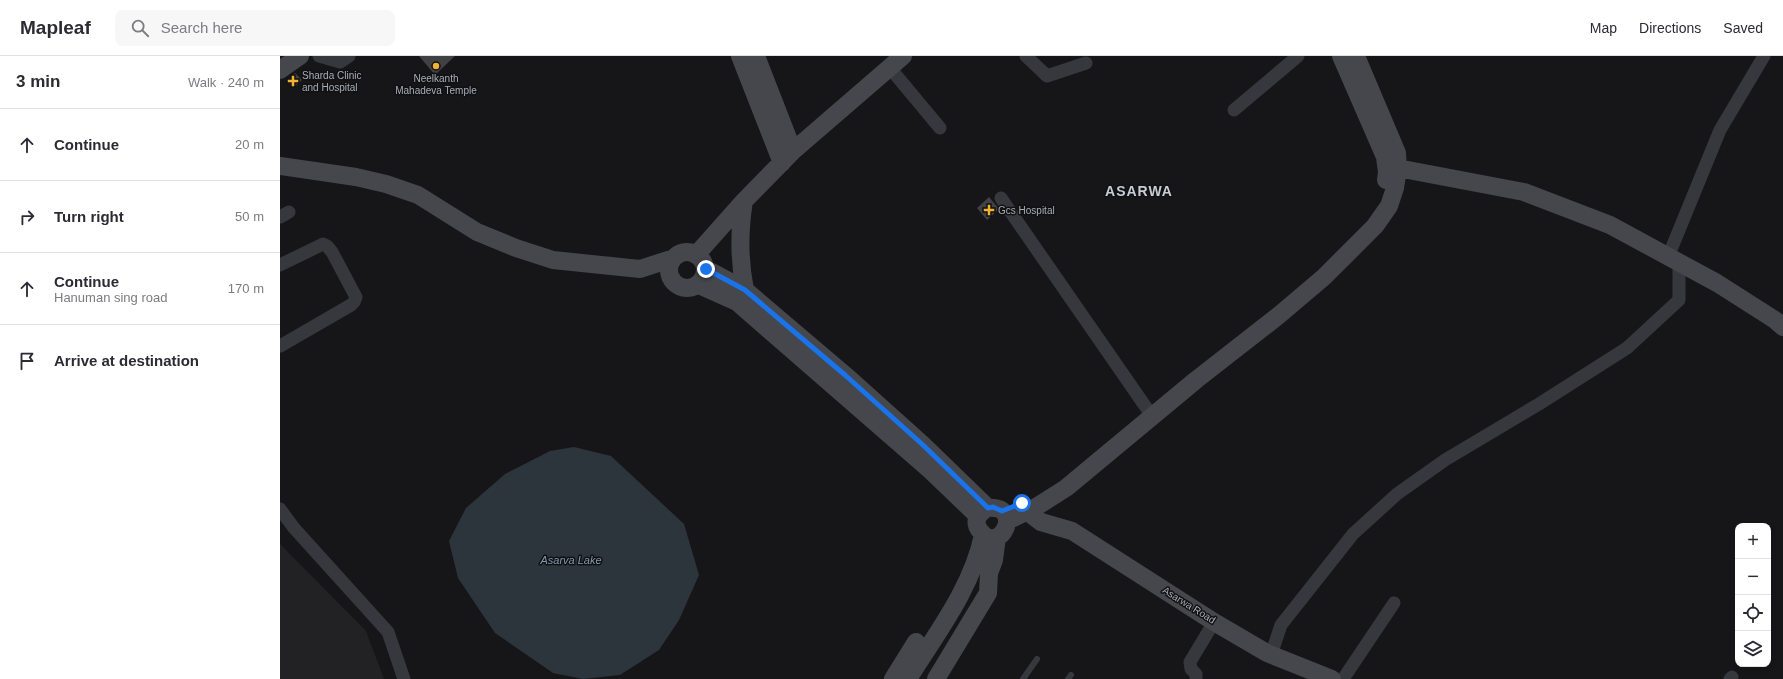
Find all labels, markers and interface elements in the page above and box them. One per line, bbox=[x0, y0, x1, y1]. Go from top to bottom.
search box bbox=[115, 10, 395, 46]
text: Mapleaf bbox=[20, 17, 91, 38]
icon: search bbox=[129, 17, 151, 39]
text: Search here bbox=[161, 19, 242, 36]
text: Map bbox=[1590, 20, 1617, 36]
text: Directions bbox=[1639, 20, 1701, 36]
text: Saved bbox=[1723, 20, 1763, 36]
marker: Neelkanth Mahadeva Temple bbox=[431, 61, 441, 71]
place label: Sharda Clinic and Hospital bbox=[302, 70, 361, 93]
text: 3 min bbox=[16, 72, 60, 91]
place label: Neelkanth Mahadeva Temple bbox=[395, 73, 477, 96]
text: Walk · 240 m bbox=[188, 75, 264, 90]
marker: Sharda Clinic and Hospital bbox=[287, 75, 299, 87]
icon: ahead bbox=[16, 134, 38, 156]
text: Continue bbox=[54, 136, 119, 153]
text: 20 m bbox=[235, 137, 264, 152]
district label: ASARWA bbox=[1105, 183, 1173, 199]
marker: Gcs Hospital bbox=[983, 204, 995, 216]
place label: Gcs Hospital bbox=[998, 205, 1055, 216]
icon: right bbox=[16, 206, 38, 228]
text: Turn right bbox=[54, 208, 124, 225]
text: 50 m bbox=[235, 209, 264, 224]
route end bbox=[697, 260, 715, 278]
text: Continue bbox=[54, 273, 119, 290]
icon: ahead bbox=[16, 278, 38, 300]
text: 170 m bbox=[228, 281, 264, 296]
text: Hanuman sing road bbox=[54, 290, 167, 305]
icon: arrive bbox=[16, 350, 38, 372]
text: Arrive at destination bbox=[54, 352, 199, 369]
route start bbox=[1013, 494, 1031, 512]
map controls bbox=[1735, 523, 1771, 667]
button: + bbox=[1735, 523, 1771, 559]
water label: Asarva Lake bbox=[539, 554, 602, 566]
button: − bbox=[1735, 559, 1771, 595]
street label: Asarwa Road bbox=[1161, 584, 1217, 626]
button: locate bbox=[1735, 595, 1771, 631]
button: layers bbox=[1735, 631, 1771, 667]

